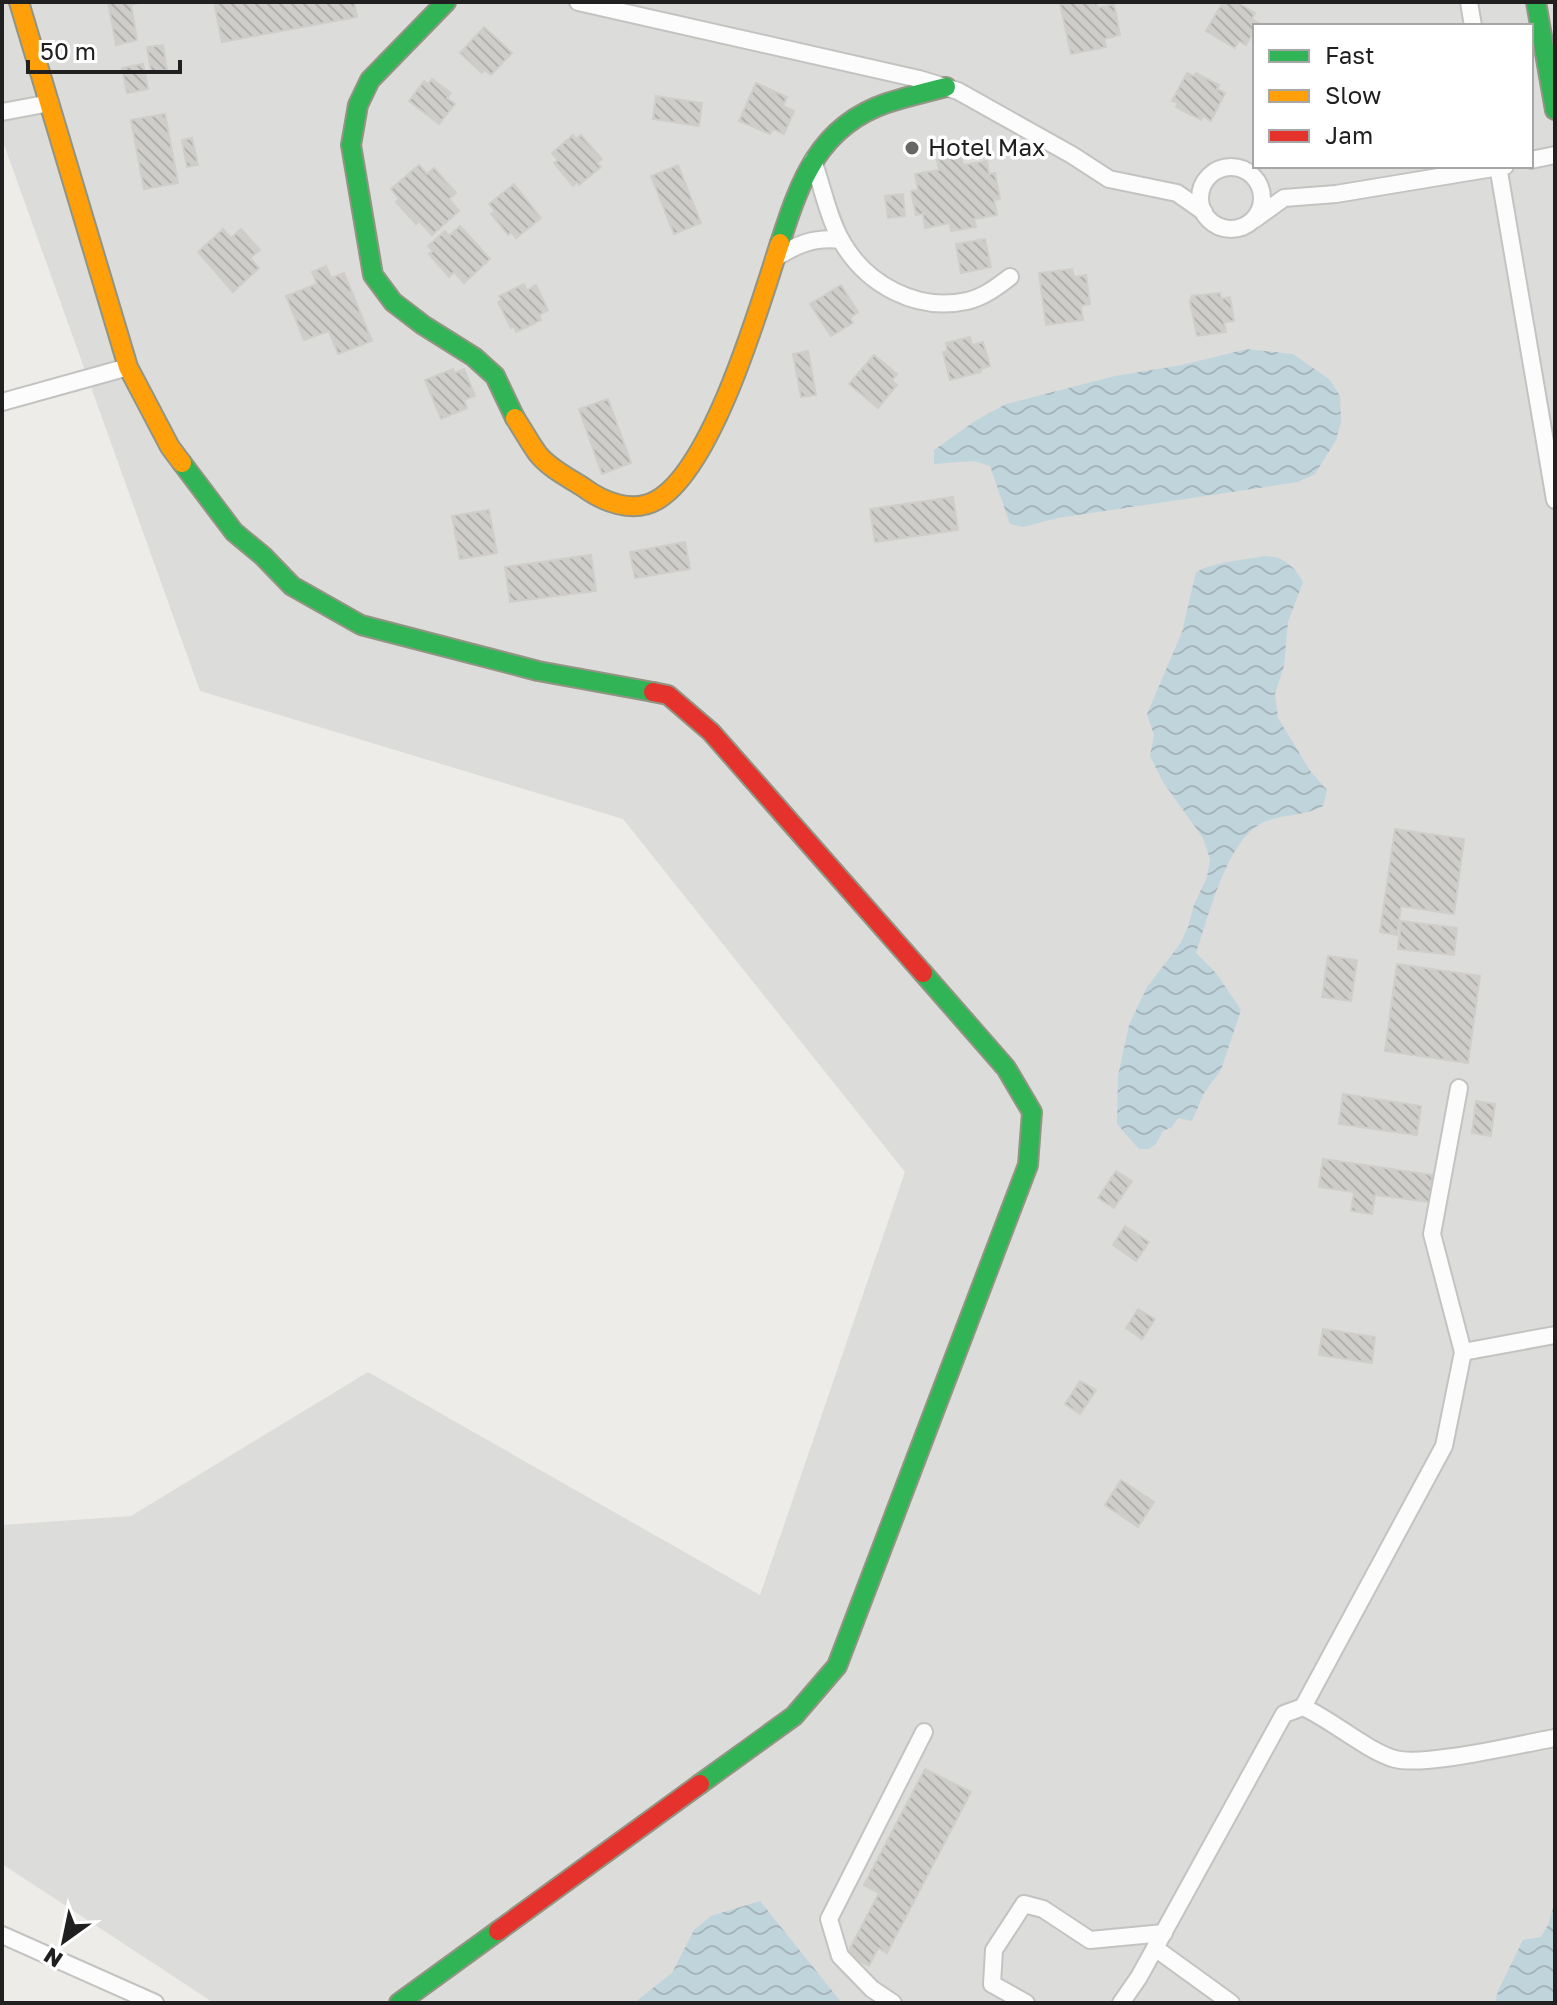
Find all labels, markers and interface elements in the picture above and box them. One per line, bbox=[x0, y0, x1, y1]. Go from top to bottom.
scale bar bbox=[28, 24, 180, 74]
legend bbox=[1253, 24, 1533, 168]
text: 50 m bbox=[40, 36, 96, 65]
text: Fast bbox=[1325, 40, 1375, 69]
text: Slow bbox=[1325, 80, 1381, 109]
text: Jam bbox=[1325, 120, 1373, 149]
place label: Hotel Max bbox=[928, 132, 1045, 161]
marker: Hotel Max bbox=[903, 139, 921, 157]
north arrow bbox=[24, 1901, 104, 1981]
text: N bbox=[38, 1942, 67, 1974]

